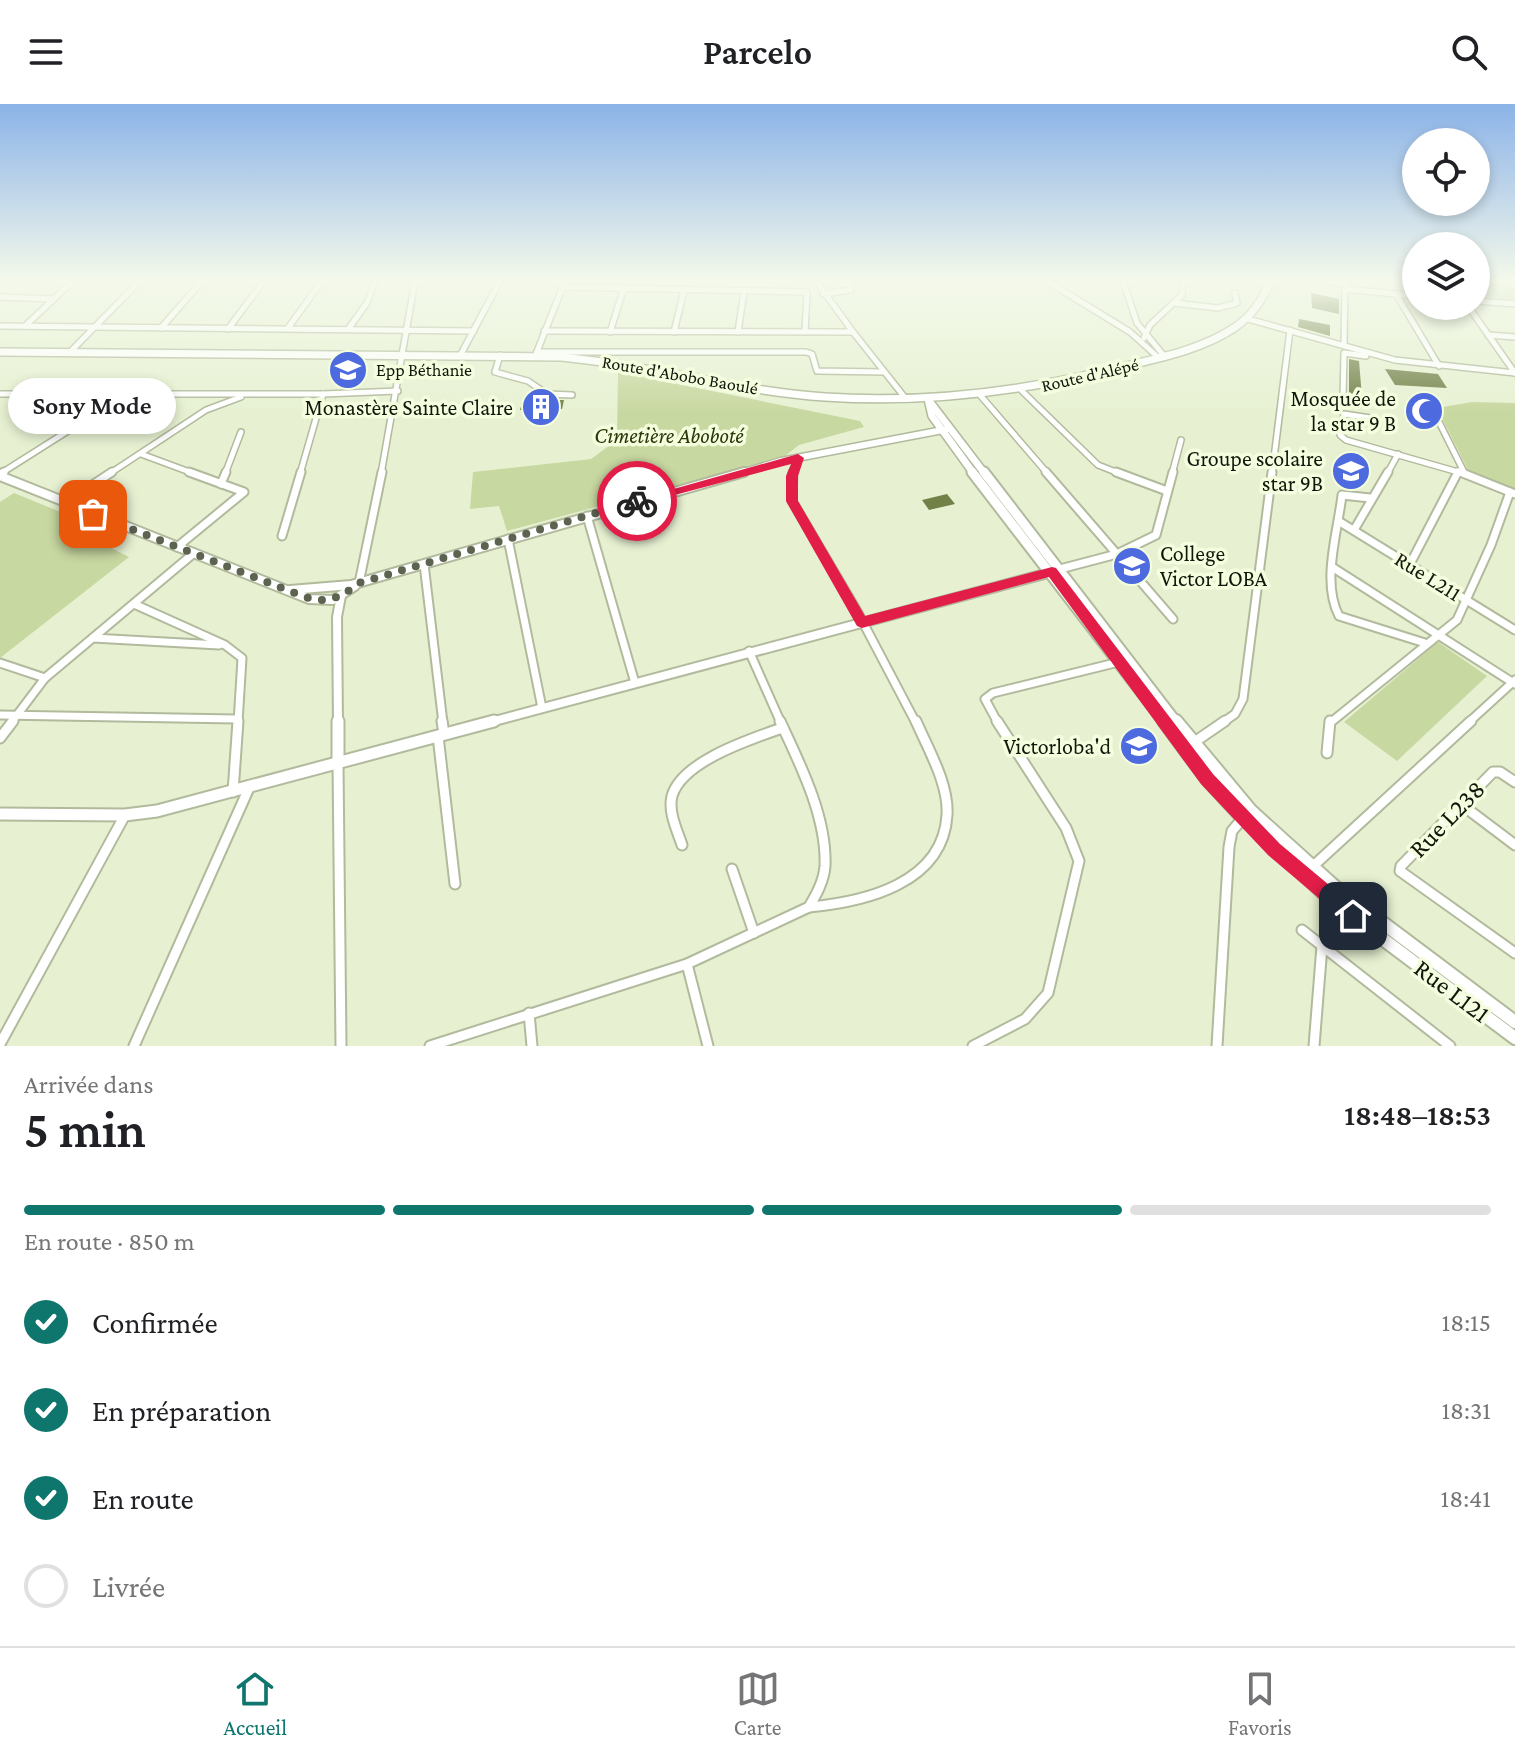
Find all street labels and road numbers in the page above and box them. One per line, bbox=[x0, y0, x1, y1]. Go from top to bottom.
street label: Route d'Abobo Baoulé bbox=[600, 351, 760, 399]
street label: Route d'Alépé bbox=[1039, 354, 1141, 396]
street label: Rue L211 bbox=[1390, 546, 1466, 606]
street label: Rue L238 bbox=[1403, 774, 1491, 864]
street label: Rue L121 bbox=[1409, 953, 1495, 1029]

